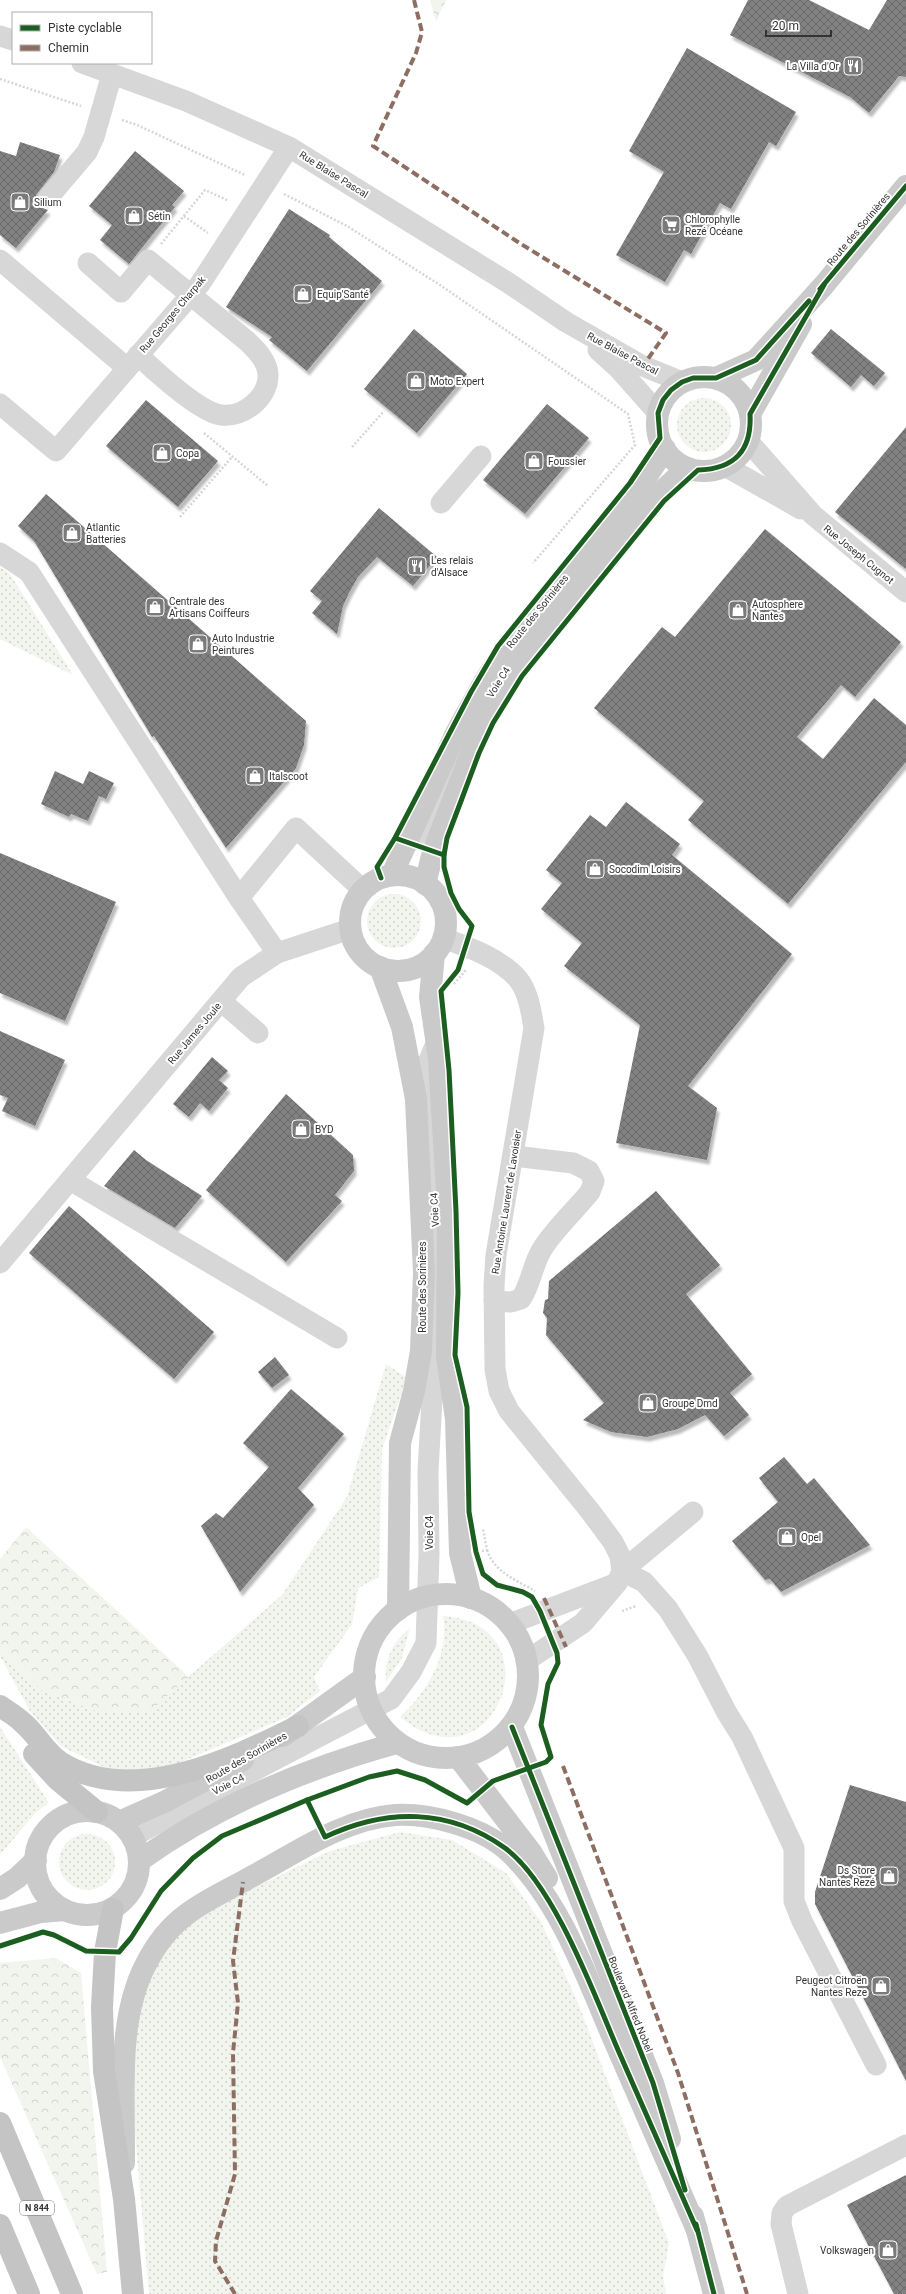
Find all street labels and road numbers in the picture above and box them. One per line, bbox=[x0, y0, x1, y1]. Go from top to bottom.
street label: Rue Blaise Pascal bbox=[297, 149, 370, 200]
street label: Route des Sorinières bbox=[825, 191, 892, 268]
street label: Rue Georges Charpak bbox=[137, 273, 208, 355]
street label: Rue Blaise Pascal bbox=[585, 330, 660, 377]
street label: Rue Joseph Cugnot bbox=[821, 523, 896, 586]
street label: Route des Sorinières bbox=[504, 572, 570, 650]
street label: Voie C4 bbox=[485, 665, 512, 700]
street label: Rue James Joule bbox=[166, 1000, 223, 1066]
street label: Rue Antoine Laurent de Lavoisier bbox=[490, 1129, 523, 1275]
street label: Voie C4 bbox=[428, 1192, 441, 1227]
street label: Route des Sorinières bbox=[417, 1241, 428, 1333]
street label: Voie C4 bbox=[424, 1516, 435, 1550]
street label: Route des Sorinières bbox=[204, 1730, 289, 1785]
street label: Voie C4 bbox=[210, 1772, 246, 1797]
street label: Boulevard Alfred Nobel bbox=[606, 1955, 655, 2054]
road number: N 844 bbox=[20, 2201, 54, 2215]

